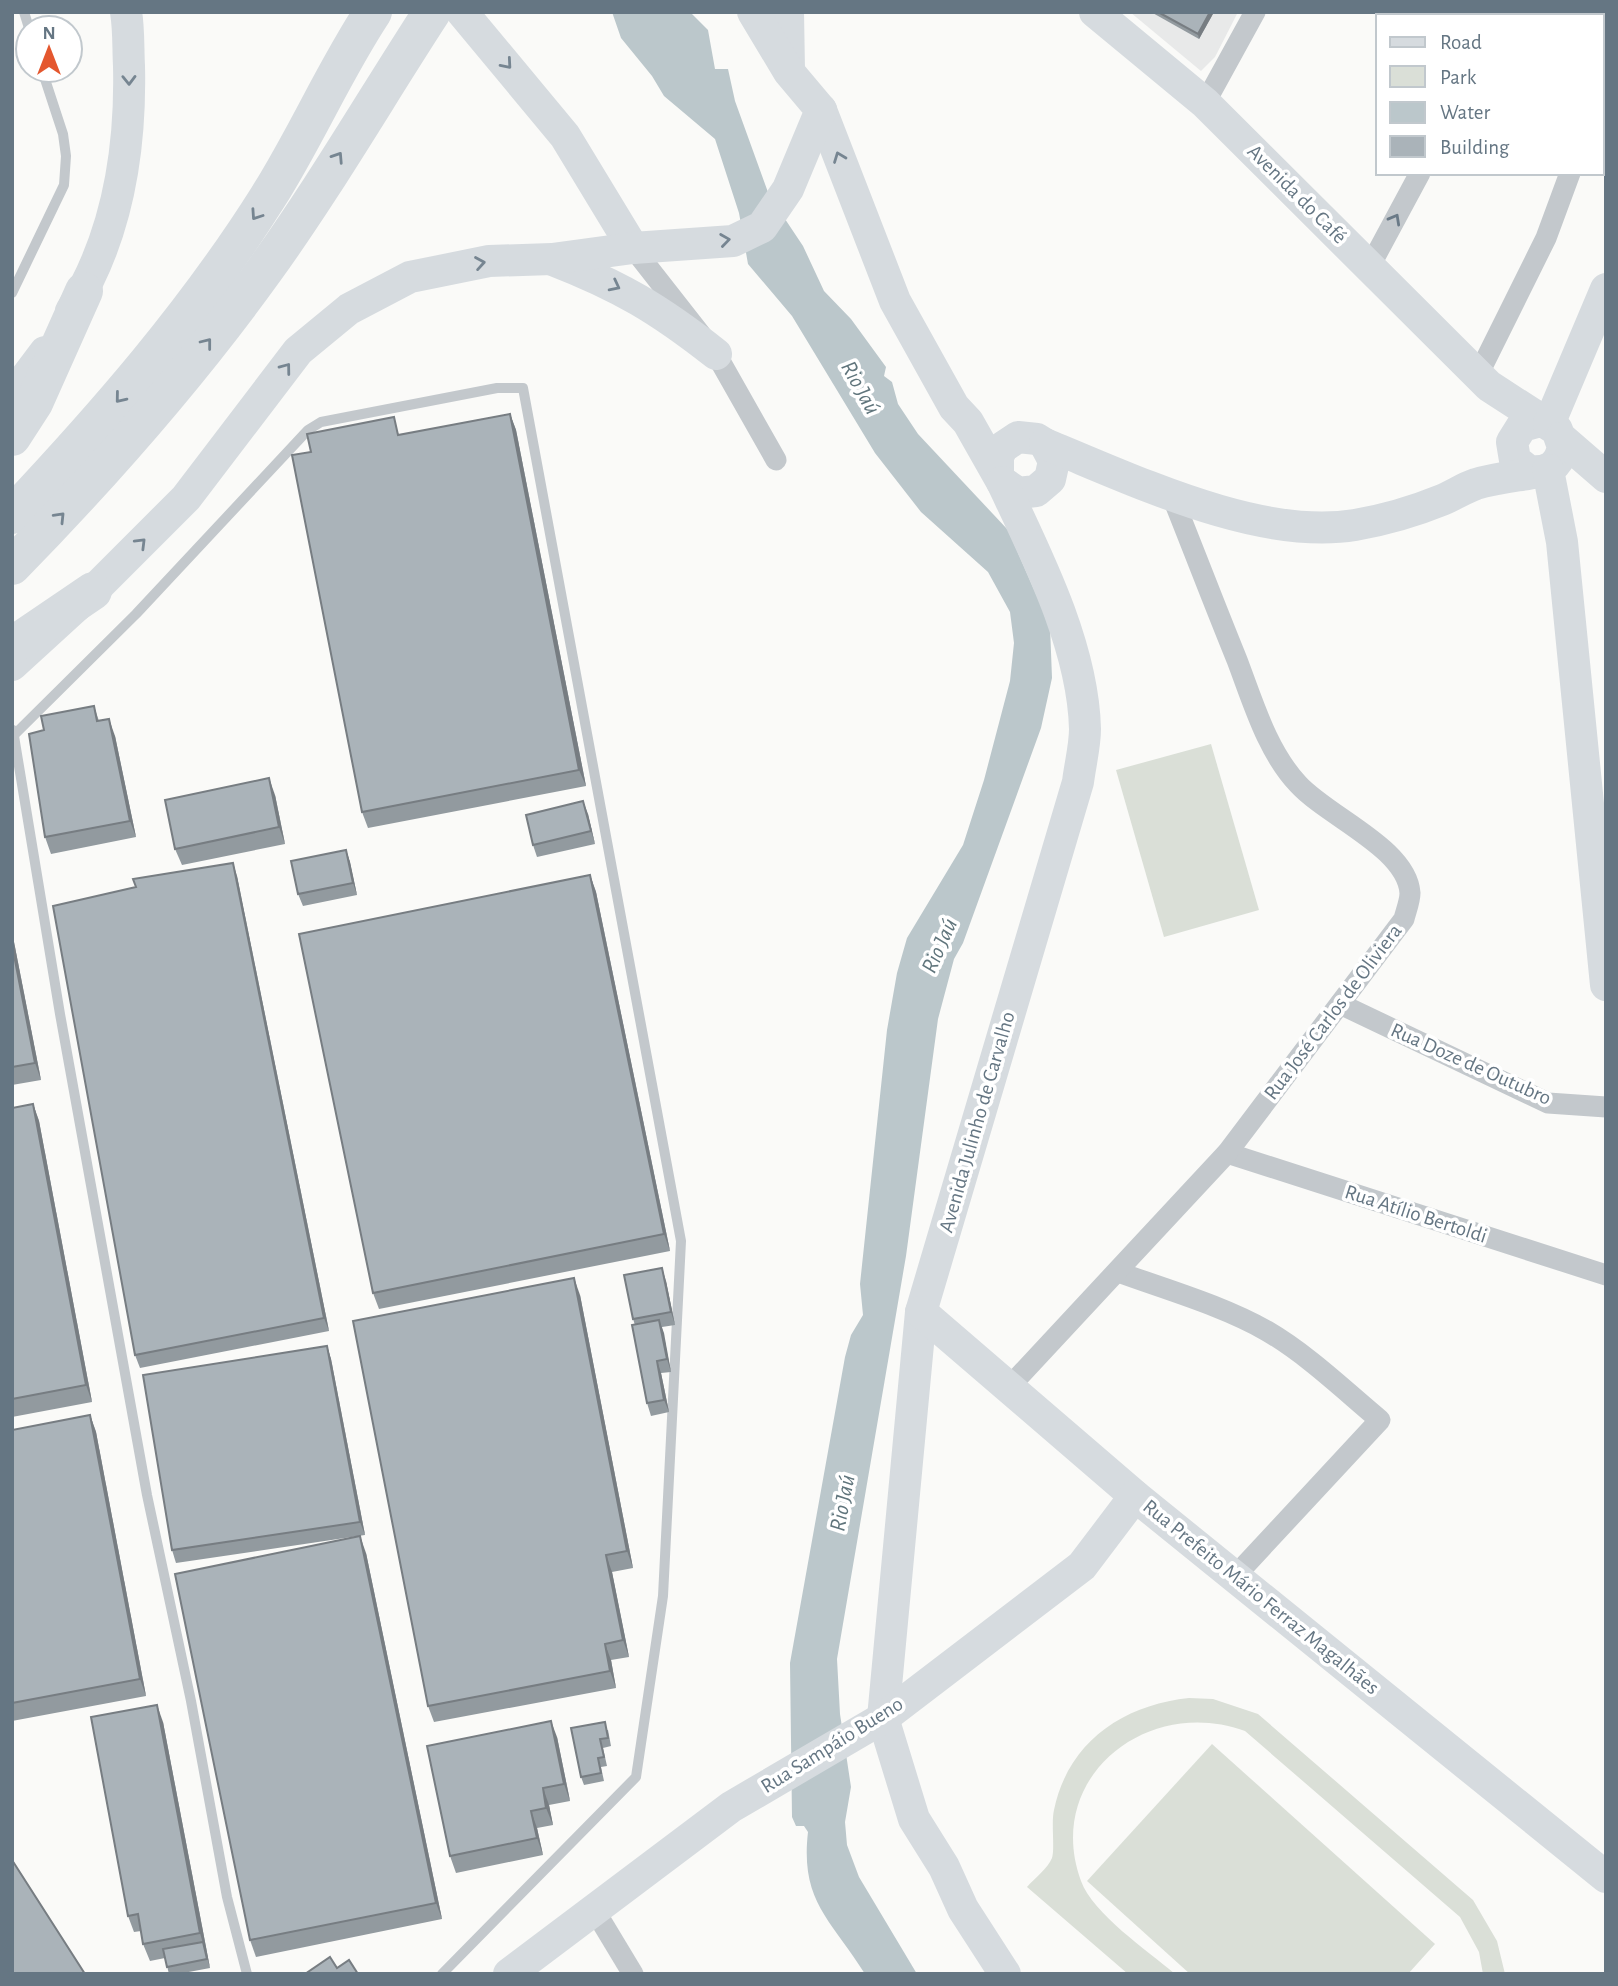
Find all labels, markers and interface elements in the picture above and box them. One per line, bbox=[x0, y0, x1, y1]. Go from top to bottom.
north arrow bbox=[14, 14, 84, 84]
legend bbox=[1376, 14, 1604, 175]
text: N bbox=[42, 24, 56, 43]
text: Road bbox=[1440, 32, 1482, 53]
one-way arrow bbox=[499, 56, 511, 69]
text: Park bbox=[1440, 67, 1477, 88]
one-way arrow bbox=[121, 76, 137, 86]
text: Water bbox=[1440, 102, 1490, 123]
text: Building bbox=[1440, 137, 1510, 158]
street label: Avenida do Café bbox=[1243, 140, 1351, 248]
one-way arrow bbox=[329, 152, 342, 165]
one-way arrow bbox=[834, 152, 848, 164]
one-way arrow bbox=[252, 207, 264, 220]
one-way arrow bbox=[1387, 214, 1400, 227]
one-way arrow bbox=[719, 233, 731, 248]
one-way arrow bbox=[474, 256, 486, 271]
one-way arrow bbox=[607, 277, 620, 291]
one-way arrow bbox=[198, 338, 211, 351]
water label: Rio Jaú bbox=[836, 357, 884, 419]
one-way arrow bbox=[277, 363, 290, 376]
one-way arrow bbox=[116, 389, 128, 402]
one-way arrow bbox=[52, 513, 64, 525]
one-way arrow bbox=[133, 539, 145, 551]
water label: Rio Jaú bbox=[918, 915, 962, 977]
street label: Rua José Carlos de Oliviera bbox=[1260, 920, 1406, 1104]
street label: Avenida Julinho de Carvalho bbox=[935, 1009, 1019, 1235]
street label: Rua Doze de Outubro bbox=[1388, 1019, 1554, 1109]
street label: Rua Atílio Bertoldi bbox=[1342, 1181, 1490, 1247]
water label: Rio Jaú bbox=[826, 1473, 860, 1533]
street label: Rua Prefeito Mário Ferraz Magalhães bbox=[1139, 1495, 1383, 1699]
street label: Rua Sampáio Bueno bbox=[757, 1693, 907, 1797]

